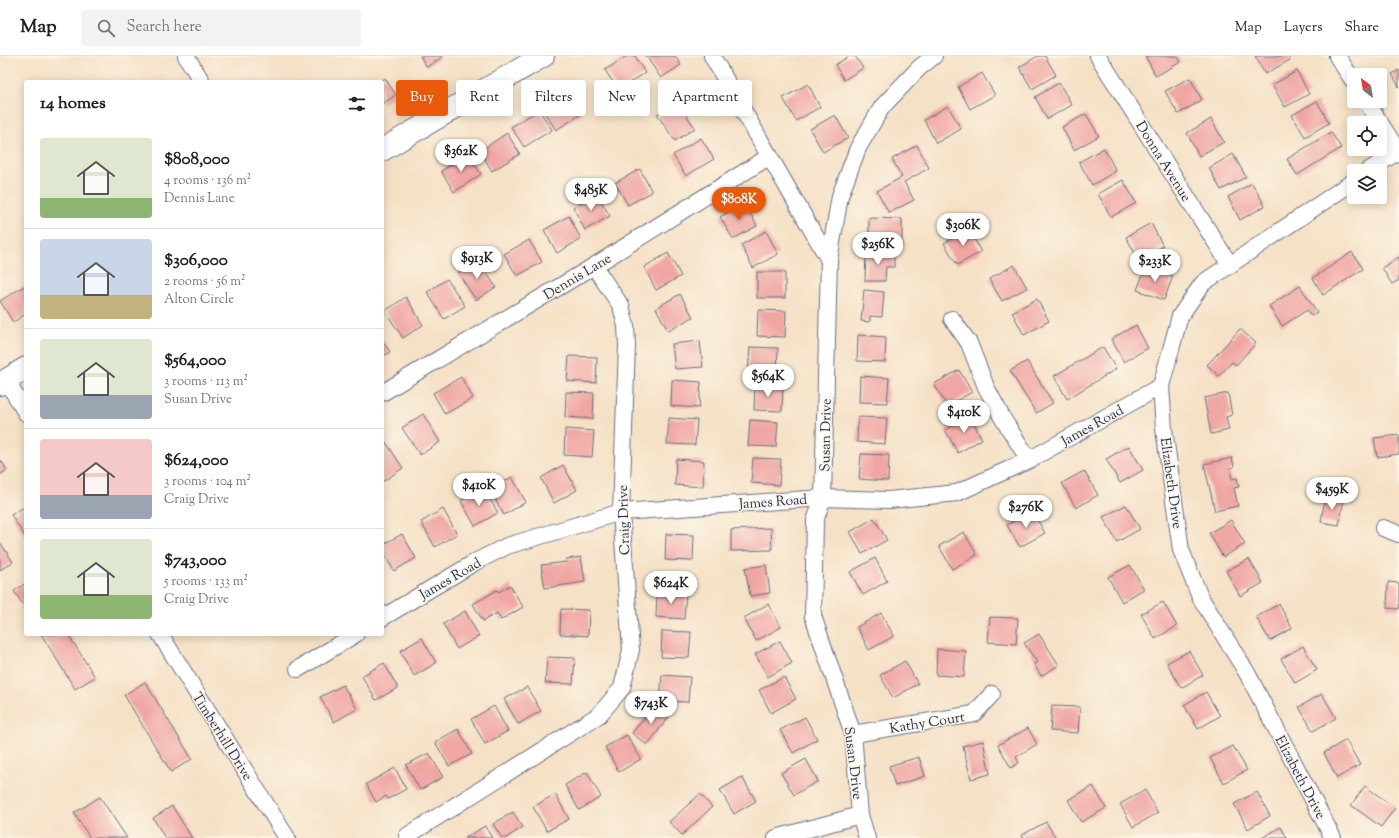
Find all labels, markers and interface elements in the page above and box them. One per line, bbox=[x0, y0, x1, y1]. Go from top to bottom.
search box bbox=[81, 10, 361, 46]
text: Map bbox=[20, 14, 57, 41]
icon: search bbox=[95, 17, 117, 39]
text: Search here bbox=[127, 17, 202, 38]
text: Map bbox=[1235, 18, 1262, 38]
text: Layers bbox=[1284, 18, 1322, 38]
text: Share bbox=[1344, 18, 1379, 38]
north arrow bbox=[1347, 68, 1387, 108]
map controls bbox=[1347, 68, 1387, 204]
chip: Buy bbox=[396, 80, 448, 116]
chip: Rent bbox=[456, 80, 513, 116]
chip: Filters bbox=[521, 80, 586, 116]
chip: New bbox=[594, 80, 650, 116]
chip: Apartment bbox=[658, 80, 752, 116]
text: 14 homes bbox=[40, 92, 106, 116]
icon: filters bbox=[346, 93, 368, 115]
button: locate bbox=[1347, 116, 1387, 156]
street label: Donna Avenue bbox=[1130, 118, 1195, 206]
pin: $362K bbox=[433, 139, 489, 173]
text: $362K bbox=[444, 143, 478, 161]
text: $808,000 bbox=[164, 148, 230, 172]
icon: home bbox=[72, 154, 120, 202]
button: layers bbox=[1347, 164, 1387, 204]
text: 4 rooms · 136 m² bbox=[164, 172, 251, 190]
pin: $485K bbox=[563, 178, 619, 212]
text: $485K bbox=[574, 182, 608, 200]
pin: $808K bbox=[711, 187, 767, 221]
text: Dennis Lane bbox=[164, 190, 235, 208]
text: $808K bbox=[721, 191, 757, 209]
pin: $306K bbox=[935, 213, 991, 247]
text: $306K bbox=[946, 217, 980, 235]
pin: $256K bbox=[850, 232, 906, 266]
text: $256K bbox=[861, 236, 895, 254]
pin: $913K bbox=[449, 246, 505, 280]
text: $306,000 bbox=[164, 249, 228, 273]
pin: $233K bbox=[1127, 249, 1183, 283]
text: $913K bbox=[461, 250, 493, 268]
street label: Dennis Lane bbox=[540, 250, 616, 306]
text: $233K bbox=[1139, 253, 1171, 271]
icon: home bbox=[72, 255, 120, 303]
text: 2 rooms · 56 m² bbox=[164, 273, 245, 291]
text: Alton Circle bbox=[164, 291, 234, 309]
text: $564,000 bbox=[164, 349, 226, 373]
icon: home bbox=[72, 355, 120, 403]
pin: $564K bbox=[740, 364, 796, 398]
text: $564K bbox=[751, 368, 785, 386]
text: 3 rooms · 113 m² bbox=[164, 373, 248, 391]
text: Susan Drive bbox=[164, 391, 232, 409]
street label: Susan Drive bbox=[816, 398, 838, 472]
pin: $410K bbox=[936, 400, 992, 434]
street label: James Road bbox=[1057, 401, 1128, 453]
text: $410K bbox=[947, 404, 981, 422]
street label: Elizabeth Drive bbox=[1154, 436, 1186, 530]
text: $624,000 bbox=[164, 449, 229, 473]
icon: home bbox=[72, 455, 120, 503]
text: 3 rooms · 104 m² bbox=[164, 473, 251, 491]
pin: $410K bbox=[451, 473, 507, 507]
text: $410K bbox=[462, 477, 496, 495]
pin: $459K bbox=[1304, 477, 1360, 511]
text: $459K bbox=[1315, 481, 1349, 499]
street label: Craig Drive bbox=[614, 485, 636, 555]
text: Craig Drive bbox=[164, 491, 229, 509]
street label: James Road bbox=[737, 491, 808, 515]
pin: $276K bbox=[998, 495, 1054, 529]
text: $276K bbox=[1008, 499, 1044, 517]
text: $743,000 bbox=[164, 549, 227, 573]
street label: James Road bbox=[415, 554, 486, 606]
icon: home bbox=[72, 555, 120, 603]
pin: $624K bbox=[643, 571, 699, 605]
text: 5 rooms · 133 m² bbox=[164, 573, 248, 591]
text: $624K bbox=[653, 575, 689, 593]
text: Craig Drive bbox=[164, 591, 229, 609]
street label: Timberhill Drive bbox=[186, 689, 256, 785]
pin: $743K bbox=[623, 691, 679, 725]
text: $743K bbox=[634, 695, 668, 713]
street label: Kathy Court bbox=[888, 708, 967, 740]
street label: Susan Drive bbox=[838, 726, 866, 801]
street label: Elizabeth Drive bbox=[1269, 733, 1330, 823]

